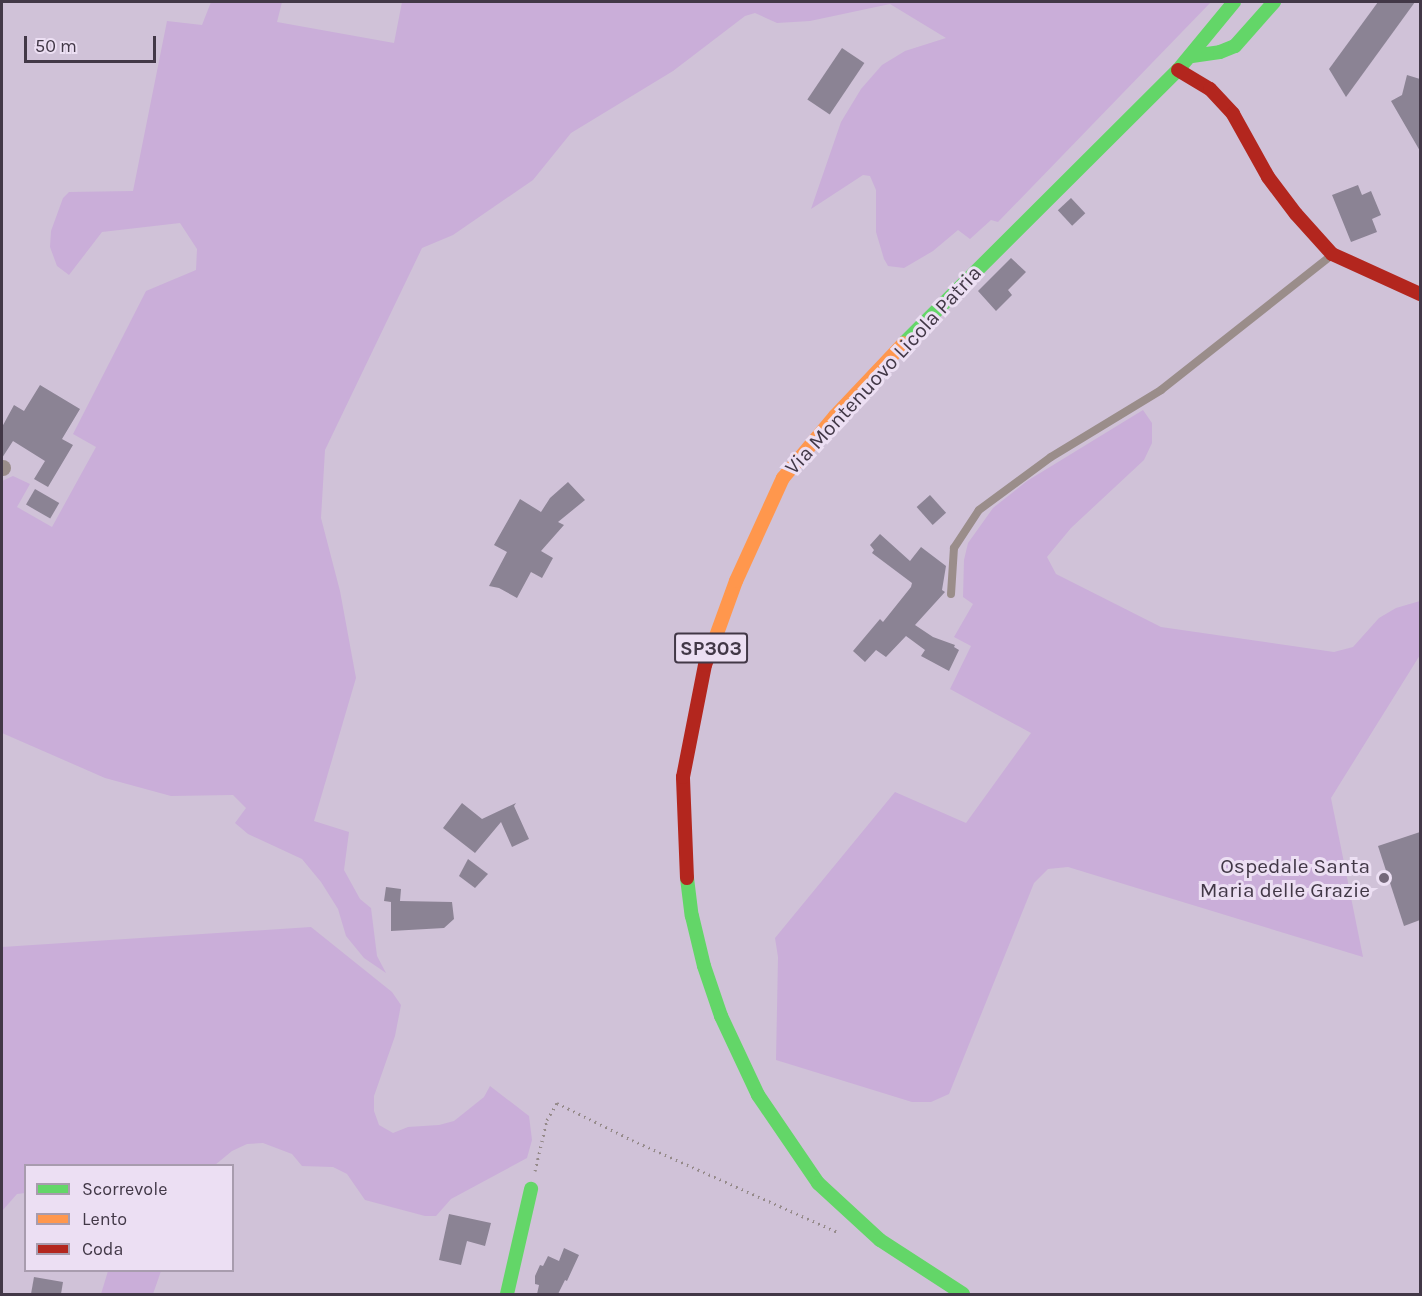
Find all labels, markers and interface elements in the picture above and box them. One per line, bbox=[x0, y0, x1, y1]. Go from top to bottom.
scale bar bbox=[27, 24, 159, 62]
text: 50 m bbox=[35, 35, 77, 57]
street label: Via Montenuovo Licola Patria bbox=[780, 260, 986, 480]
road number: SP303 bbox=[674, 631, 748, 665]
place label: Ospedale Santa Maria delle Grazie bbox=[1200, 853, 1370, 903]
marker: Ospedale Santa Maria delle Grazie bbox=[1375, 869, 1393, 887]
legend bbox=[24, 1164, 234, 1272]
text: Scorrevole bbox=[82, 1178, 167, 1200]
text: Lento bbox=[82, 1208, 127, 1230]
text: Coda bbox=[82, 1238, 123, 1260]

